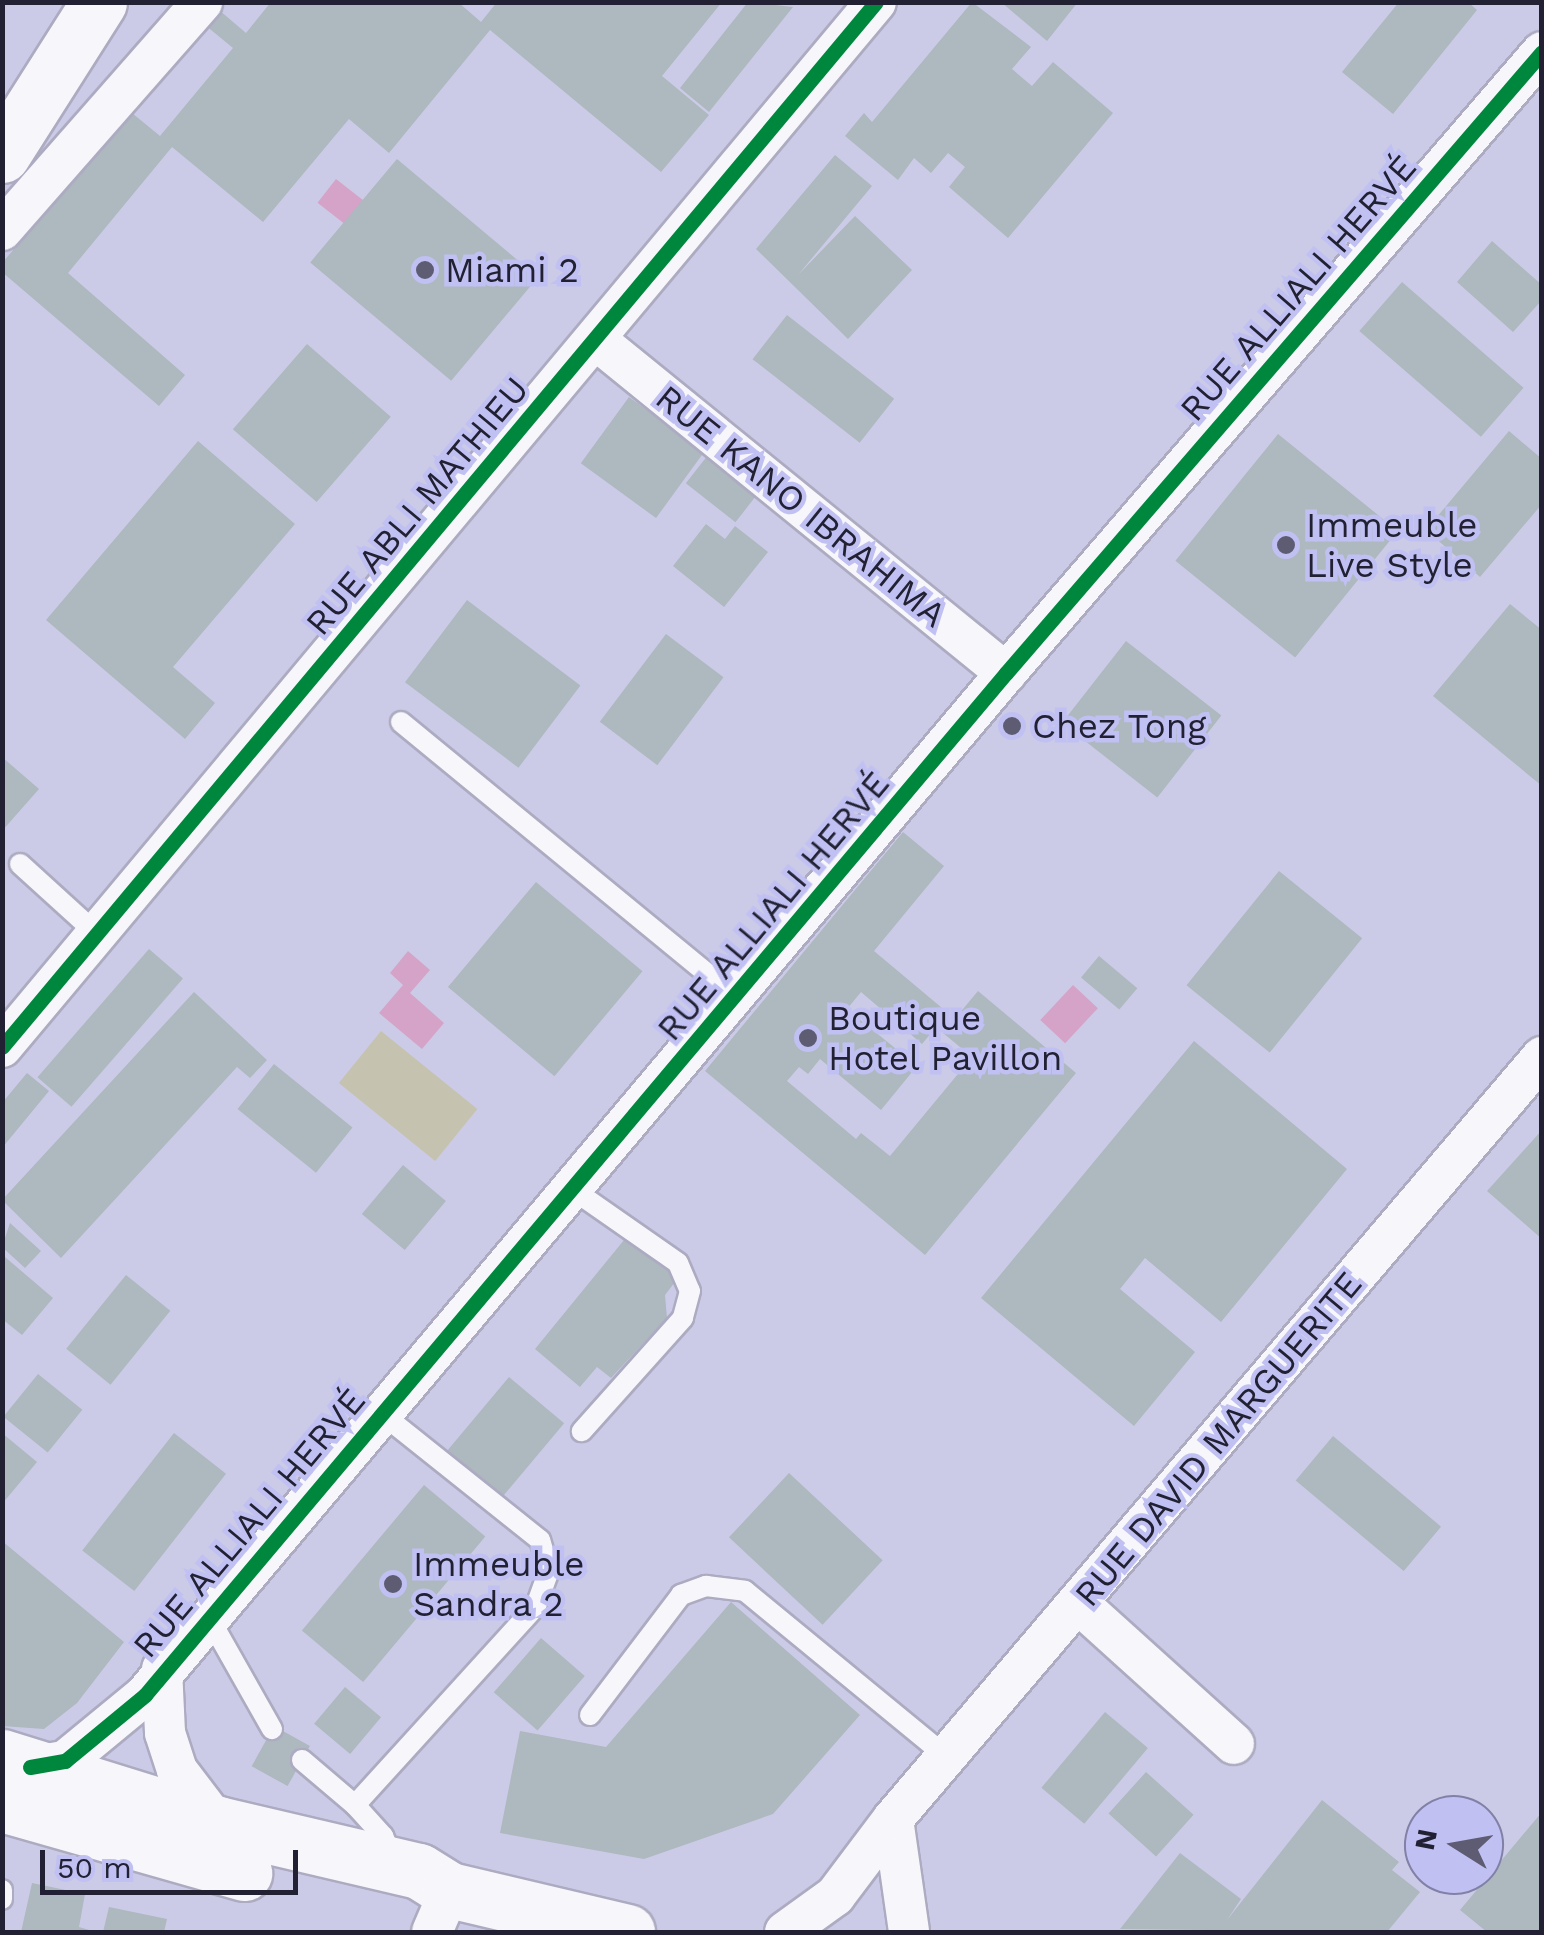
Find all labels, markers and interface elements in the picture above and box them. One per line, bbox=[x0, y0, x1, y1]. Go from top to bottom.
street label: RUE ALLIALI HERVÉ bbox=[1171, 146, 1425, 430]
place label: Miami 2 bbox=[445, 249, 579, 291]
marker: Miami 2 bbox=[414, 259, 436, 281]
street label: RUE ABLI MATHIEU bbox=[296, 368, 538, 644]
street label: RUE KANO IBRAHIMA bbox=[648, 376, 954, 636]
place label: Immeuble Live Style bbox=[1306, 504, 1478, 586]
marker: Immeuble Live Style bbox=[1275, 534, 1297, 556]
place label: Chez Tong bbox=[1032, 705, 1207, 747]
marker: Chez Tong bbox=[1001, 715, 1023, 737]
street label: RUE ALLIALI HERVÉ bbox=[648, 762, 898, 1050]
place label: Boutique Hotel Pavillon bbox=[828, 997, 1064, 1079]
marker: Boutique Hotel Pavillon bbox=[797, 1027, 819, 1049]
street label: RUE DAVID MARGUERITE bbox=[1066, 1263, 1370, 1615]
street label: RUE ALLIALI HERVÉ bbox=[124, 1379, 374, 1667]
place label: Immeuble Sandra 2 bbox=[413, 1543, 585, 1625]
marker: Immeuble Sandra 2 bbox=[382, 1573, 404, 1595]
north arrow bbox=[1404, 1795, 1504, 1895]
text: N bbox=[1408, 1826, 1444, 1853]
scale bar bbox=[45, 1830, 302, 1892]
text: 50 m bbox=[57, 1850, 132, 1885]

